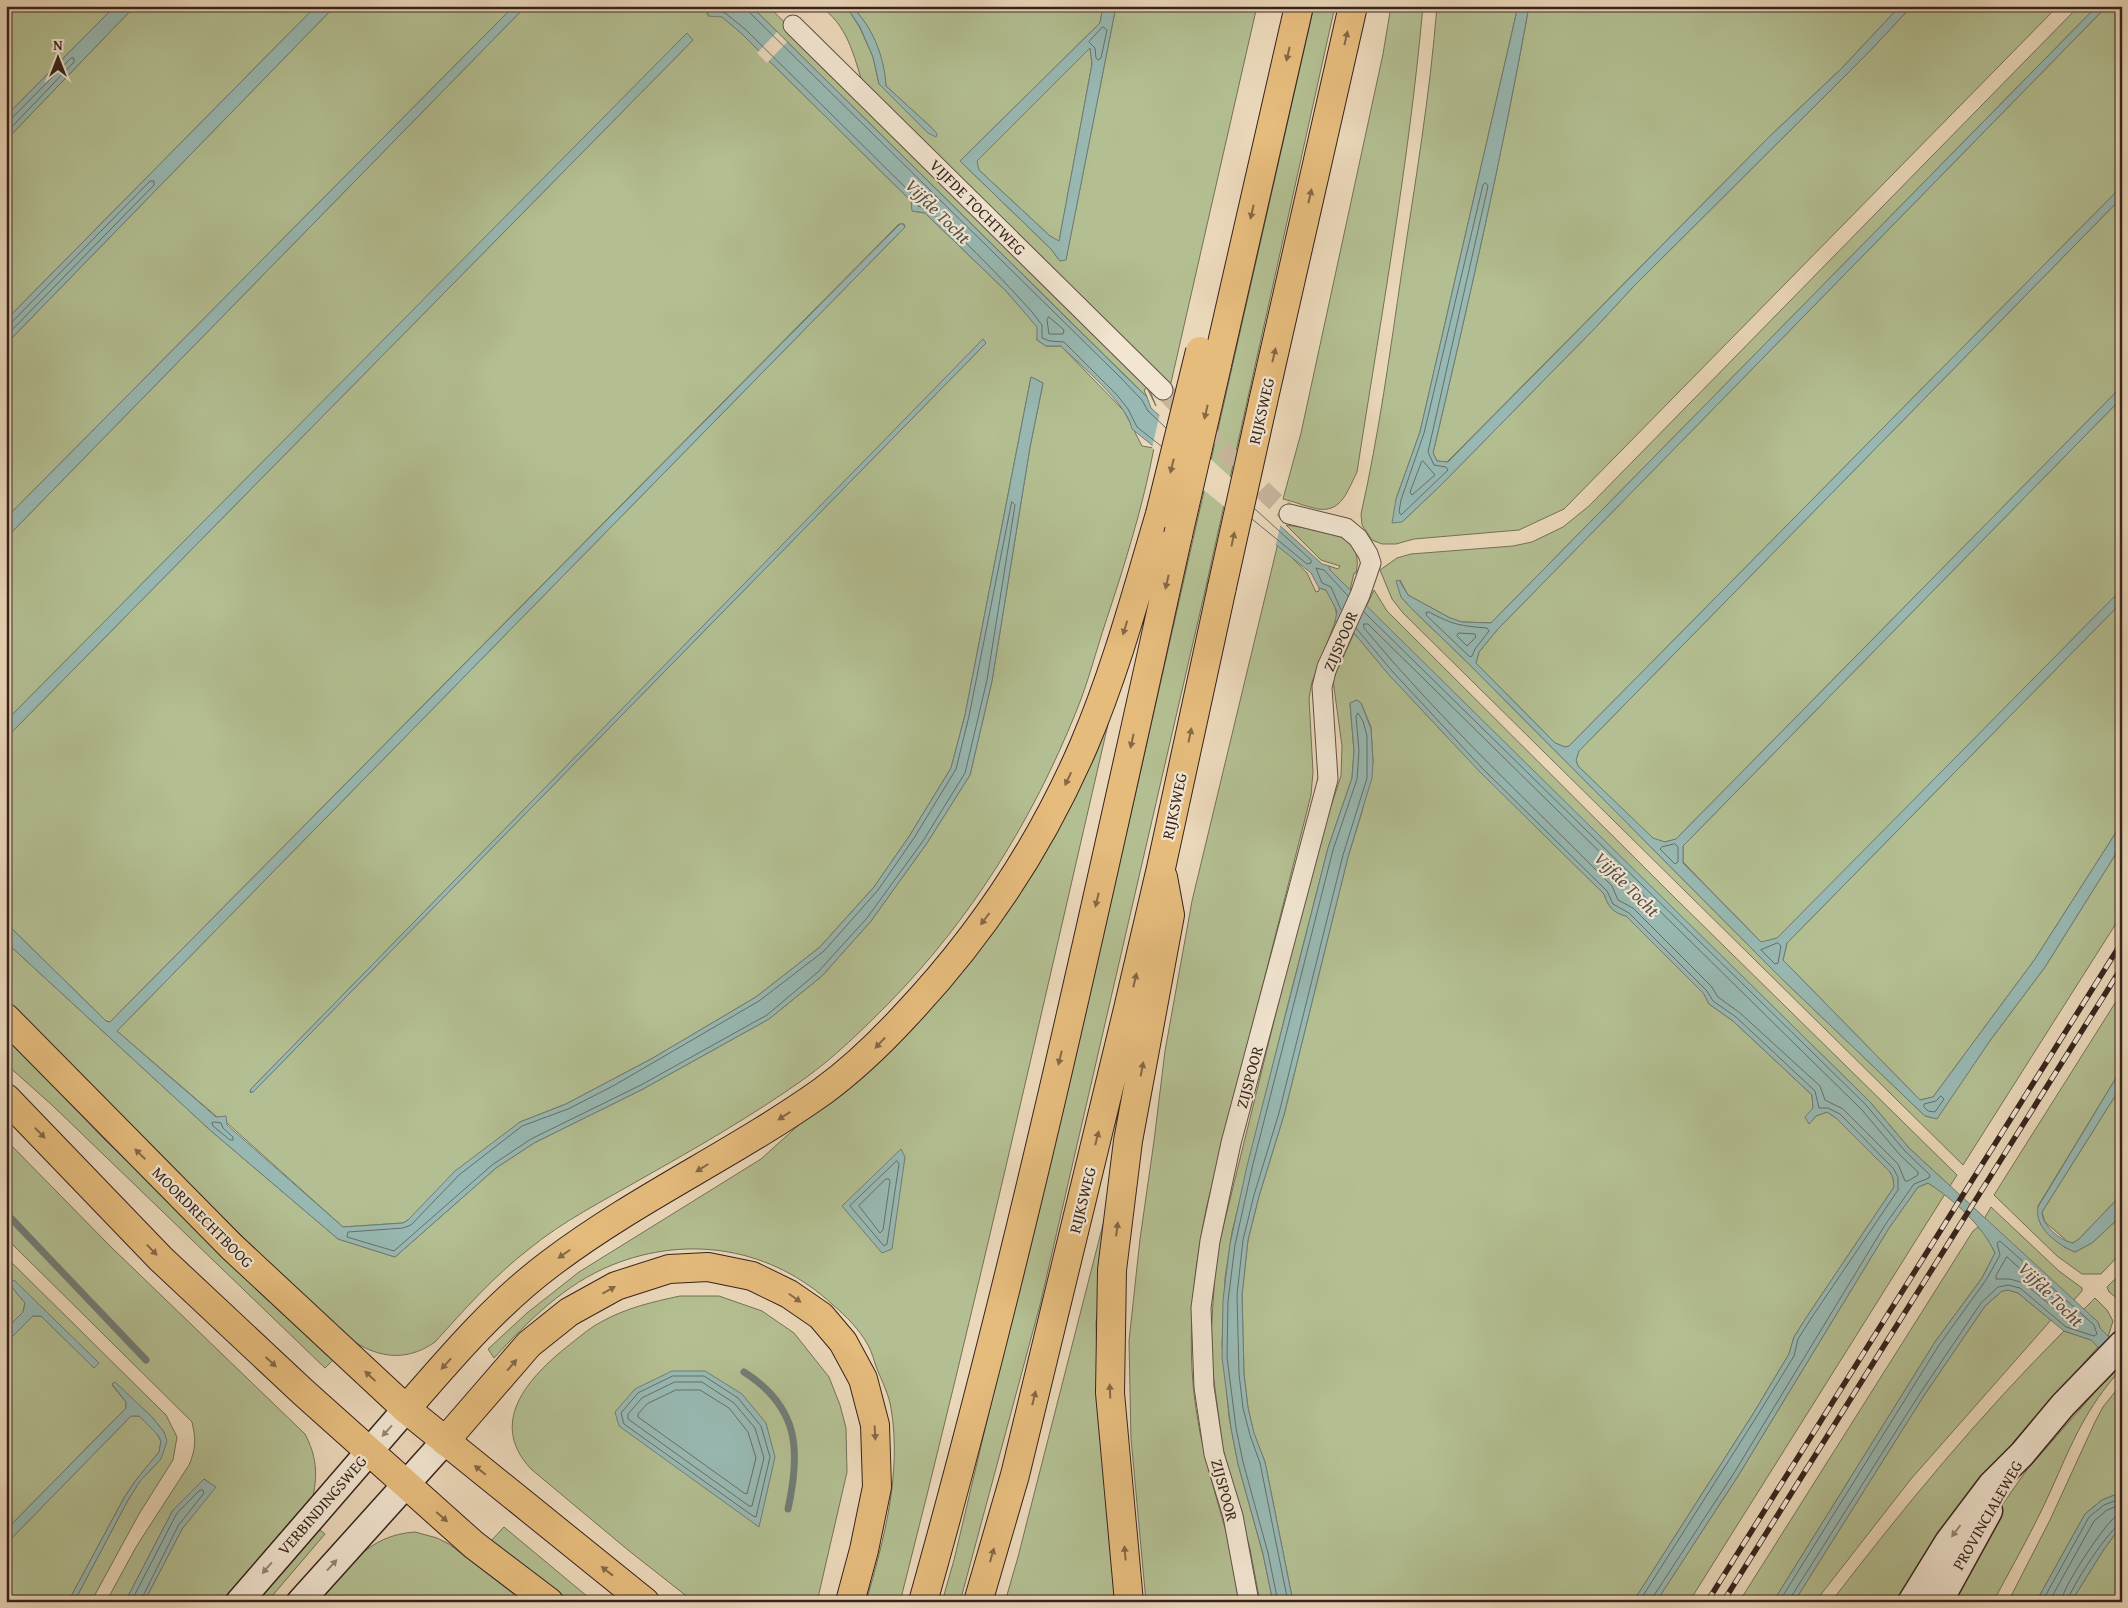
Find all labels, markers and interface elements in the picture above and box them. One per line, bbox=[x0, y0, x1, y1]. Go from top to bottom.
one-way arrow bbox=[1342, 30, 1350, 45]
north arrow bbox=[32, 32, 82, 82]
text: N bbox=[53, 35, 63, 55]
one-way arrow bbox=[1284, 46, 1292, 61]
street label: VIJFDE TOCHTWEG bbox=[924, 153, 1032, 261]
water label: Vijfde Tocht bbox=[899, 172, 977, 250]
one-way arrow bbox=[1306, 189, 1314, 204]
one-way arrow bbox=[1248, 205, 1256, 220]
one-way arrow bbox=[1270, 347, 1278, 362]
street label: RIJKSWEG bbox=[1242, 375, 1280, 447]
one-way arrow bbox=[1202, 405, 1210, 420]
one-way arrow bbox=[1168, 459, 1176, 474]
one-way arrow bbox=[1229, 532, 1237, 547]
one-way arrow bbox=[1163, 575, 1171, 591]
street label: ZIJSPOOR bbox=[1317, 606, 1364, 675]
one-way arrow bbox=[1121, 620, 1129, 635]
one-way arrow bbox=[1186, 727, 1194, 742]
one-way arrow bbox=[1128, 734, 1136, 749]
street label: RIJKSWEG bbox=[1155, 770, 1193, 842]
one-way arrow bbox=[1063, 772, 1071, 786]
water label: Vijfde Tocht bbox=[1588, 845, 1666, 923]
one-way arrow bbox=[1093, 892, 1101, 907]
one-way arrow bbox=[980, 912, 991, 925]
one-way arrow bbox=[1131, 972, 1139, 988]
one-way arrow bbox=[874, 1036, 886, 1048]
street label: ZIJSPOOR bbox=[1229, 1042, 1269, 1111]
one-way arrow bbox=[1056, 1051, 1064, 1066]
one-way arrow bbox=[1138, 1060, 1146, 1076]
one-way arrow bbox=[777, 1111, 790, 1121]
one-way arrow bbox=[34, 1127, 46, 1139]
one-way arrow bbox=[1093, 1131, 1101, 1146]
one-way arrow bbox=[134, 1148, 146, 1160]
street label: MOORDRECHTBOOG bbox=[147, 1161, 260, 1274]
one-way arrow bbox=[696, 1163, 709, 1173]
street label: RIJKSWEG bbox=[1062, 1164, 1102, 1236]
one-way arrow bbox=[1113, 1221, 1121, 1237]
one-way arrow bbox=[146, 1244, 158, 1256]
one-way arrow bbox=[558, 1249, 571, 1259]
water label: Vijfde Tocht bbox=[2012, 1255, 2090, 1333]
one-way arrow bbox=[602, 1286, 615, 1295]
one-way arrow bbox=[789, 1293, 802, 1303]
one-way arrow bbox=[264, 1356, 276, 1368]
one-way arrow bbox=[440, 1358, 452, 1370]
one-way arrow bbox=[506, 1358, 517, 1371]
one-way arrow bbox=[365, 1370, 377, 1382]
one-way arrow bbox=[1106, 1383, 1114, 1399]
one-way arrow bbox=[1030, 1391, 1038, 1406]
one-way arrow bbox=[381, 1424, 393, 1436]
one-way arrow bbox=[872, 1425, 880, 1441]
street label: VERBINDINGSWEG bbox=[272, 1449, 373, 1560]
street label: PROVINCIALEWEG bbox=[1946, 1455, 2028, 1574]
street label: ZIJSPOOR bbox=[1205, 1456, 1245, 1525]
one-way arrow bbox=[474, 1464, 487, 1475]
one-way arrow bbox=[436, 1512, 449, 1523]
one-way arrow bbox=[1951, 1524, 1961, 1538]
one-way arrow bbox=[1121, 1545, 1129, 1561]
one-way arrow bbox=[988, 1547, 996, 1562]
one-way arrow bbox=[326, 1560, 338, 1572]
one-way arrow bbox=[261, 1561, 272, 1574]
one-way arrow bbox=[601, 1566, 614, 1577]

